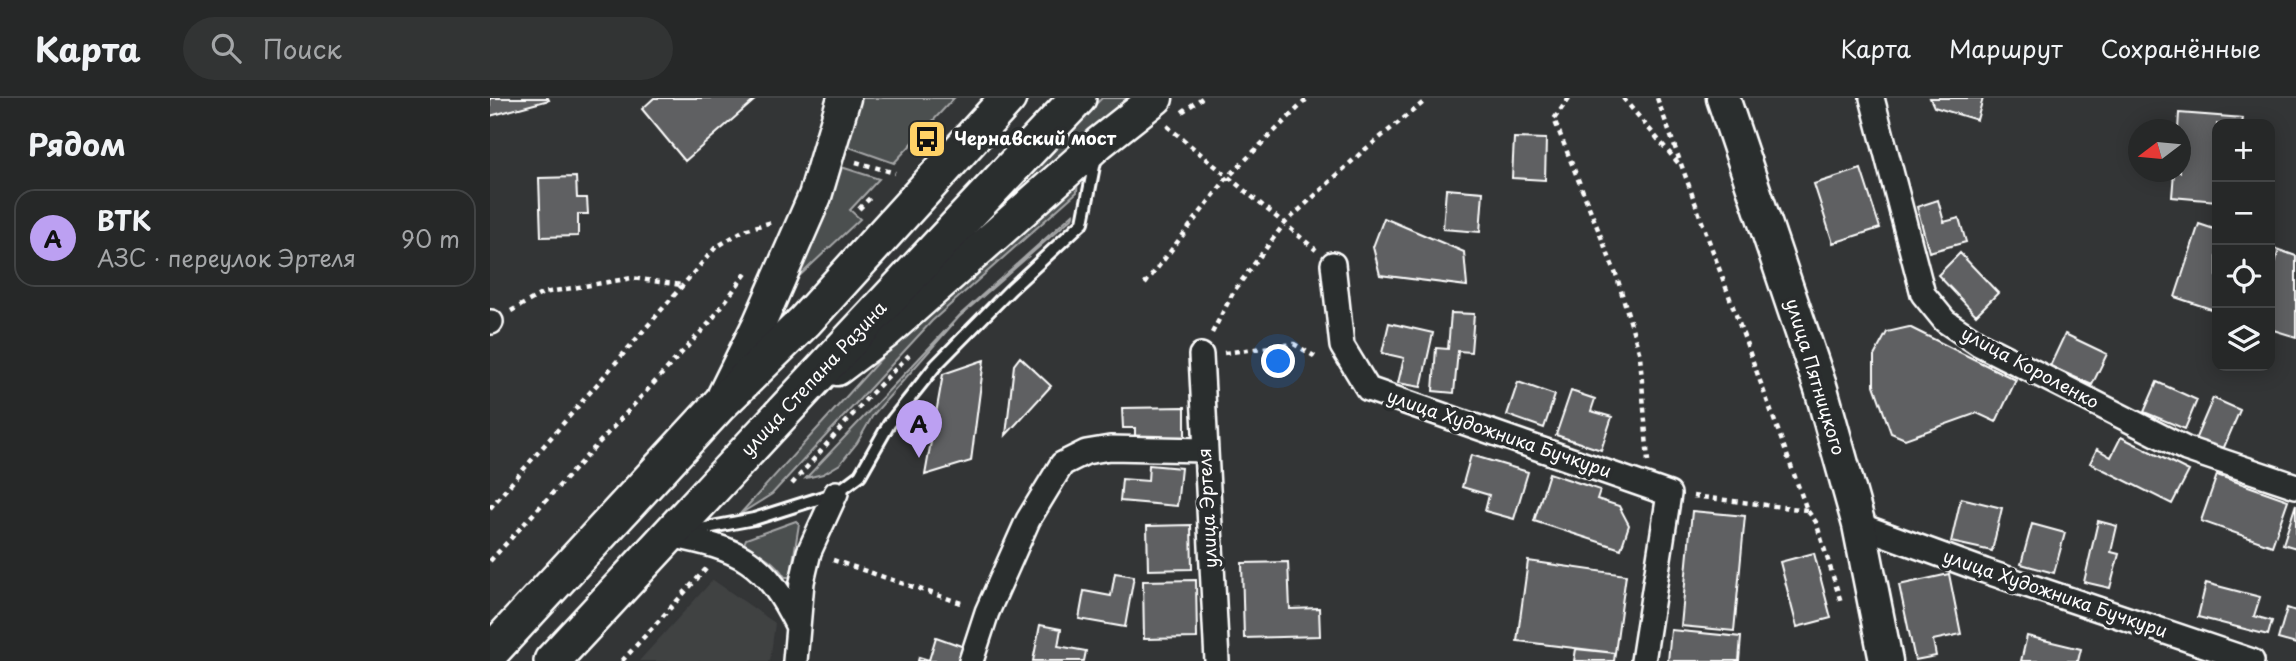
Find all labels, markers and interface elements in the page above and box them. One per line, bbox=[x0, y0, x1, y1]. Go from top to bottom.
search box bbox=[183, 17, 673, 80]
text: Карта bbox=[35, 23, 141, 73]
icon: search bbox=[207, 29, 245, 67]
text: Поиск bbox=[263, 29, 342, 68]
text: Карта bbox=[1840, 30, 1911, 66]
text: Маршрут bbox=[1949, 30, 2063, 66]
text: Сохранённые bbox=[2101, 30, 2261, 66]
bus stop icon: Чернавский мост bbox=[906, 118, 948, 160]
north arrow bbox=[2128, 119, 2191, 182]
map controls bbox=[2212, 119, 2275, 371]
button: + bbox=[2212, 119, 2275, 182]
text: Рядом bbox=[28, 121, 126, 166]
place label: Чернавский мост bbox=[954, 124, 1117, 151]
button: − bbox=[2212, 182, 2275, 245]
text: ВТК bbox=[97, 201, 151, 240]
text: A bbox=[44, 221, 62, 256]
text: 90 m bbox=[401, 221, 460, 256]
text: АЗС · переулок Эртеля bbox=[97, 240, 356, 275]
button: locate bbox=[2212, 245, 2275, 308]
street label: улица Степана Разина bbox=[734, 294, 893, 462]
street label: улица Пятницкого bbox=[1780, 295, 1853, 458]
button: layers bbox=[2212, 308, 2275, 371]
street label: улица Короленко bbox=[1957, 319, 2105, 414]
your location bbox=[1261, 344, 1295, 378]
street label: улица Художника Бучкури bbox=[1384, 381, 1615, 484]
pin: A bbox=[896, 400, 942, 458]
street label: улица Эртеля bbox=[1190, 447, 1223, 569]
street label: улица Художника Бучкури bbox=[1940, 541, 2171, 644]

